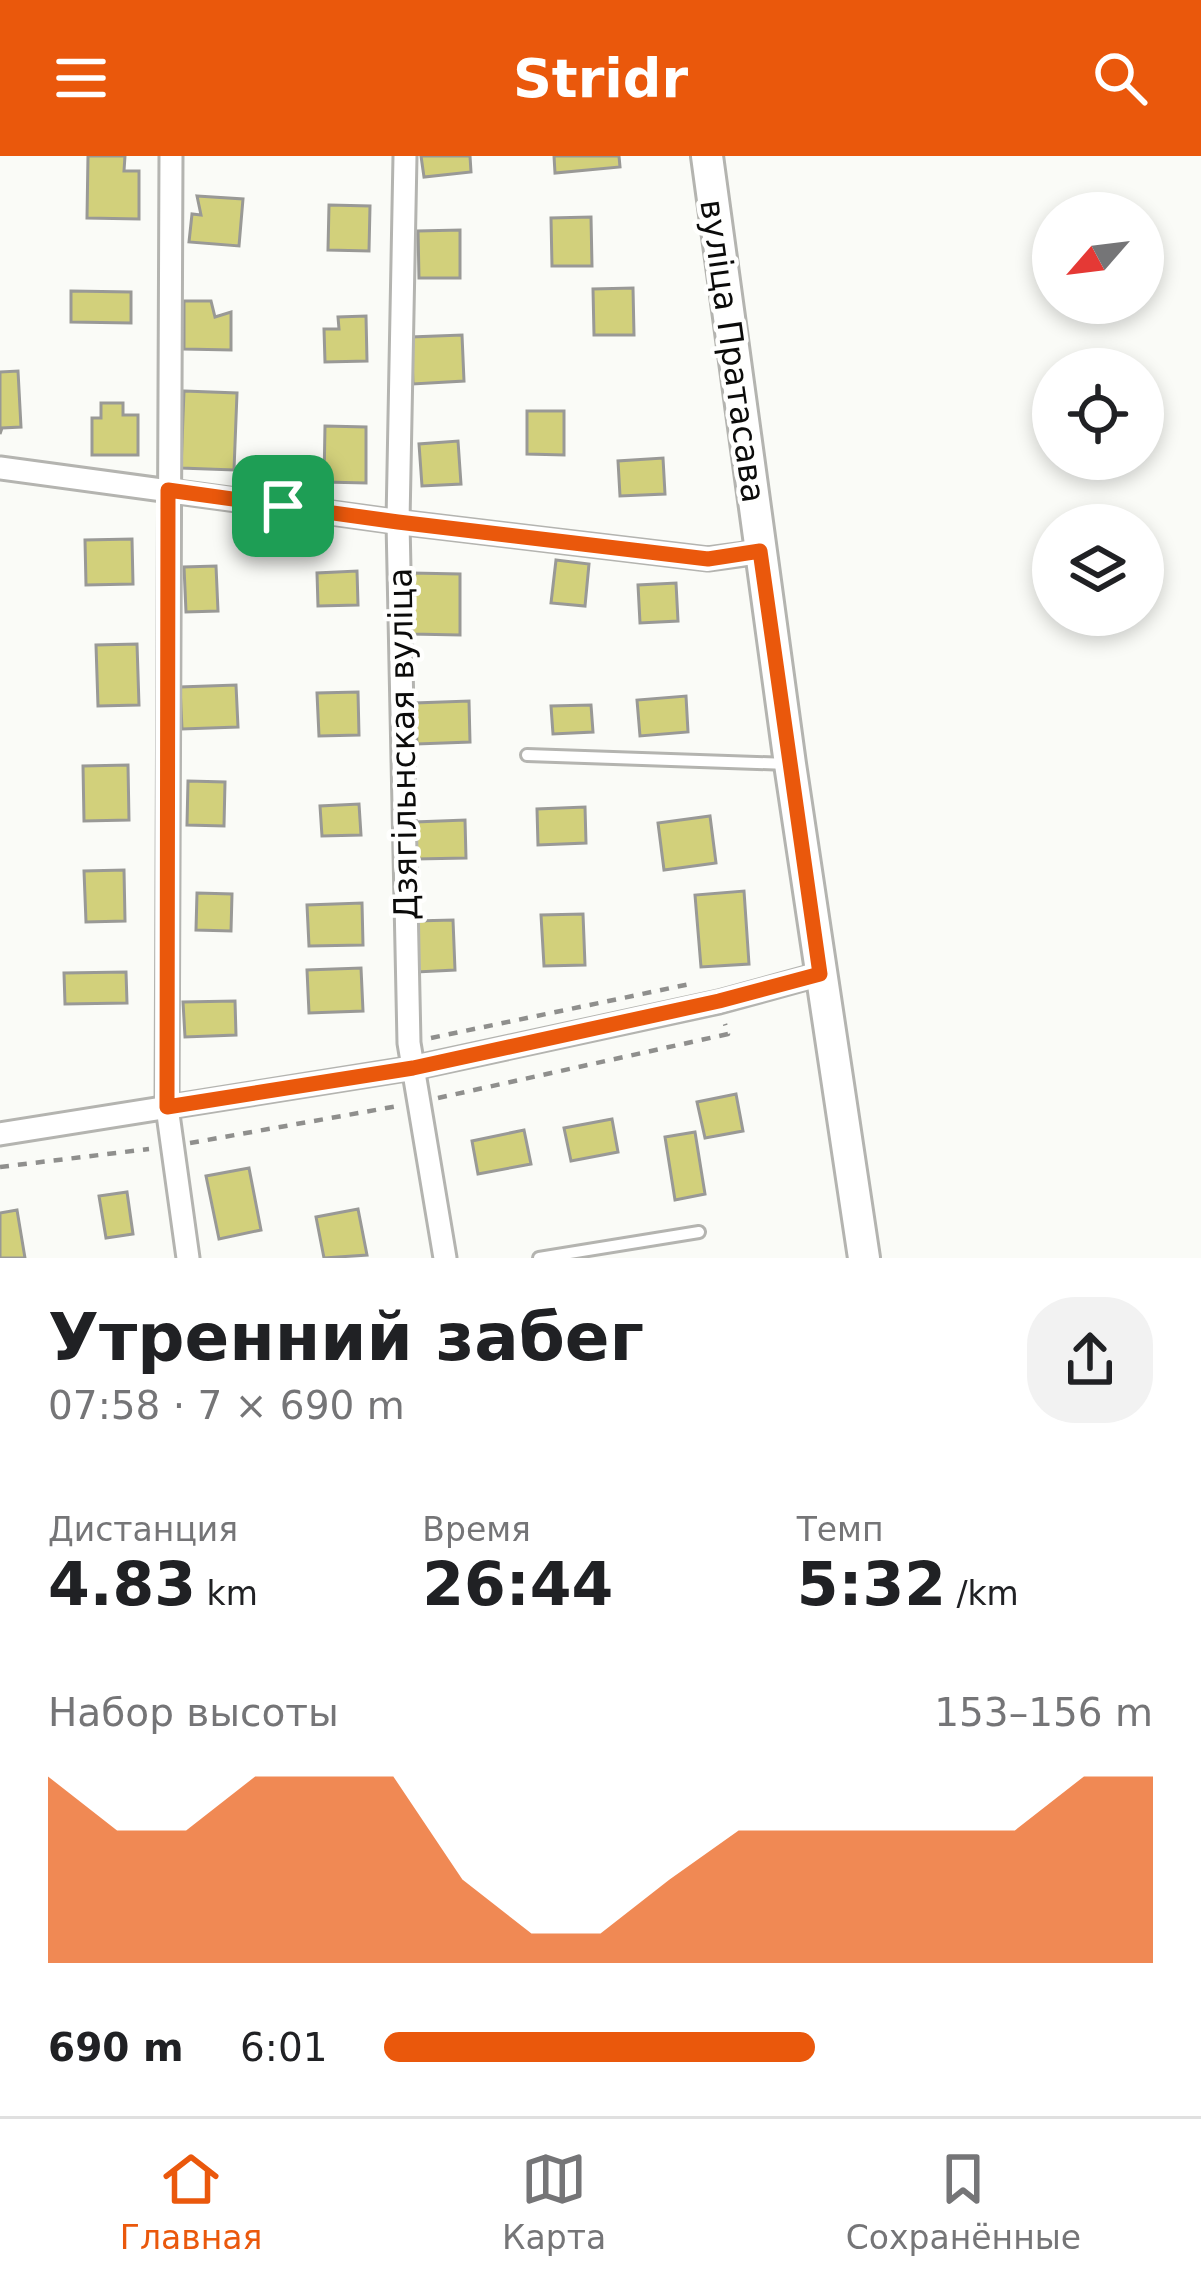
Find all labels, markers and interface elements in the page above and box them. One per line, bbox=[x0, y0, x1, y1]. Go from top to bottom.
icon: menu bbox=[48, 45, 114, 111]
icon: search bbox=[1087, 45, 1153, 111]
text: Stridr bbox=[513, 47, 688, 110]
north arrow bbox=[1032, 192, 1164, 324]
map controls bbox=[1032, 192, 1164, 636]
street label: вуліца Пратасава bbox=[692, 197, 774, 505]
button: locate bbox=[1032, 348, 1164, 480]
pin bbox=[232, 455, 334, 557]
icon: arrive bbox=[250, 473, 316, 539]
button: layers bbox=[1032, 504, 1164, 636]
street label: Дзягільнская вуліца bbox=[380, 567, 426, 921]
button: share bbox=[1027, 1297, 1153, 1423]
text: Утренний забег bbox=[48, 1299, 644, 1376]
text: 07:58 · 7 × 690 m bbox=[48, 1383, 405, 1428]
text: Дистанция bbox=[48, 1510, 238, 1549]
text: Время bbox=[422, 1510, 531, 1549]
text: Темп bbox=[797, 1510, 884, 1549]
text: 4.83 bbox=[48, 1549, 196, 1619]
text: 26:44 bbox=[422, 1549, 613, 1619]
text: 5:32 bbox=[797, 1549, 946, 1619]
text: km bbox=[196, 1574, 258, 1613]
text: /km bbox=[946, 1574, 1019, 1613]
text: Набор высоты bbox=[48, 1690, 339, 1735]
text: 153–156 m bbox=[934, 1690, 1153, 1735]
text: 690 m bbox=[48, 2025, 184, 2070]
text: 6:01 bbox=[240, 2025, 328, 2070]
tab: Главная bbox=[120, 2146, 262, 2257]
tab: Карта bbox=[502, 2146, 606, 2257]
tab: Сохранённые bbox=[846, 2146, 1081, 2257]

